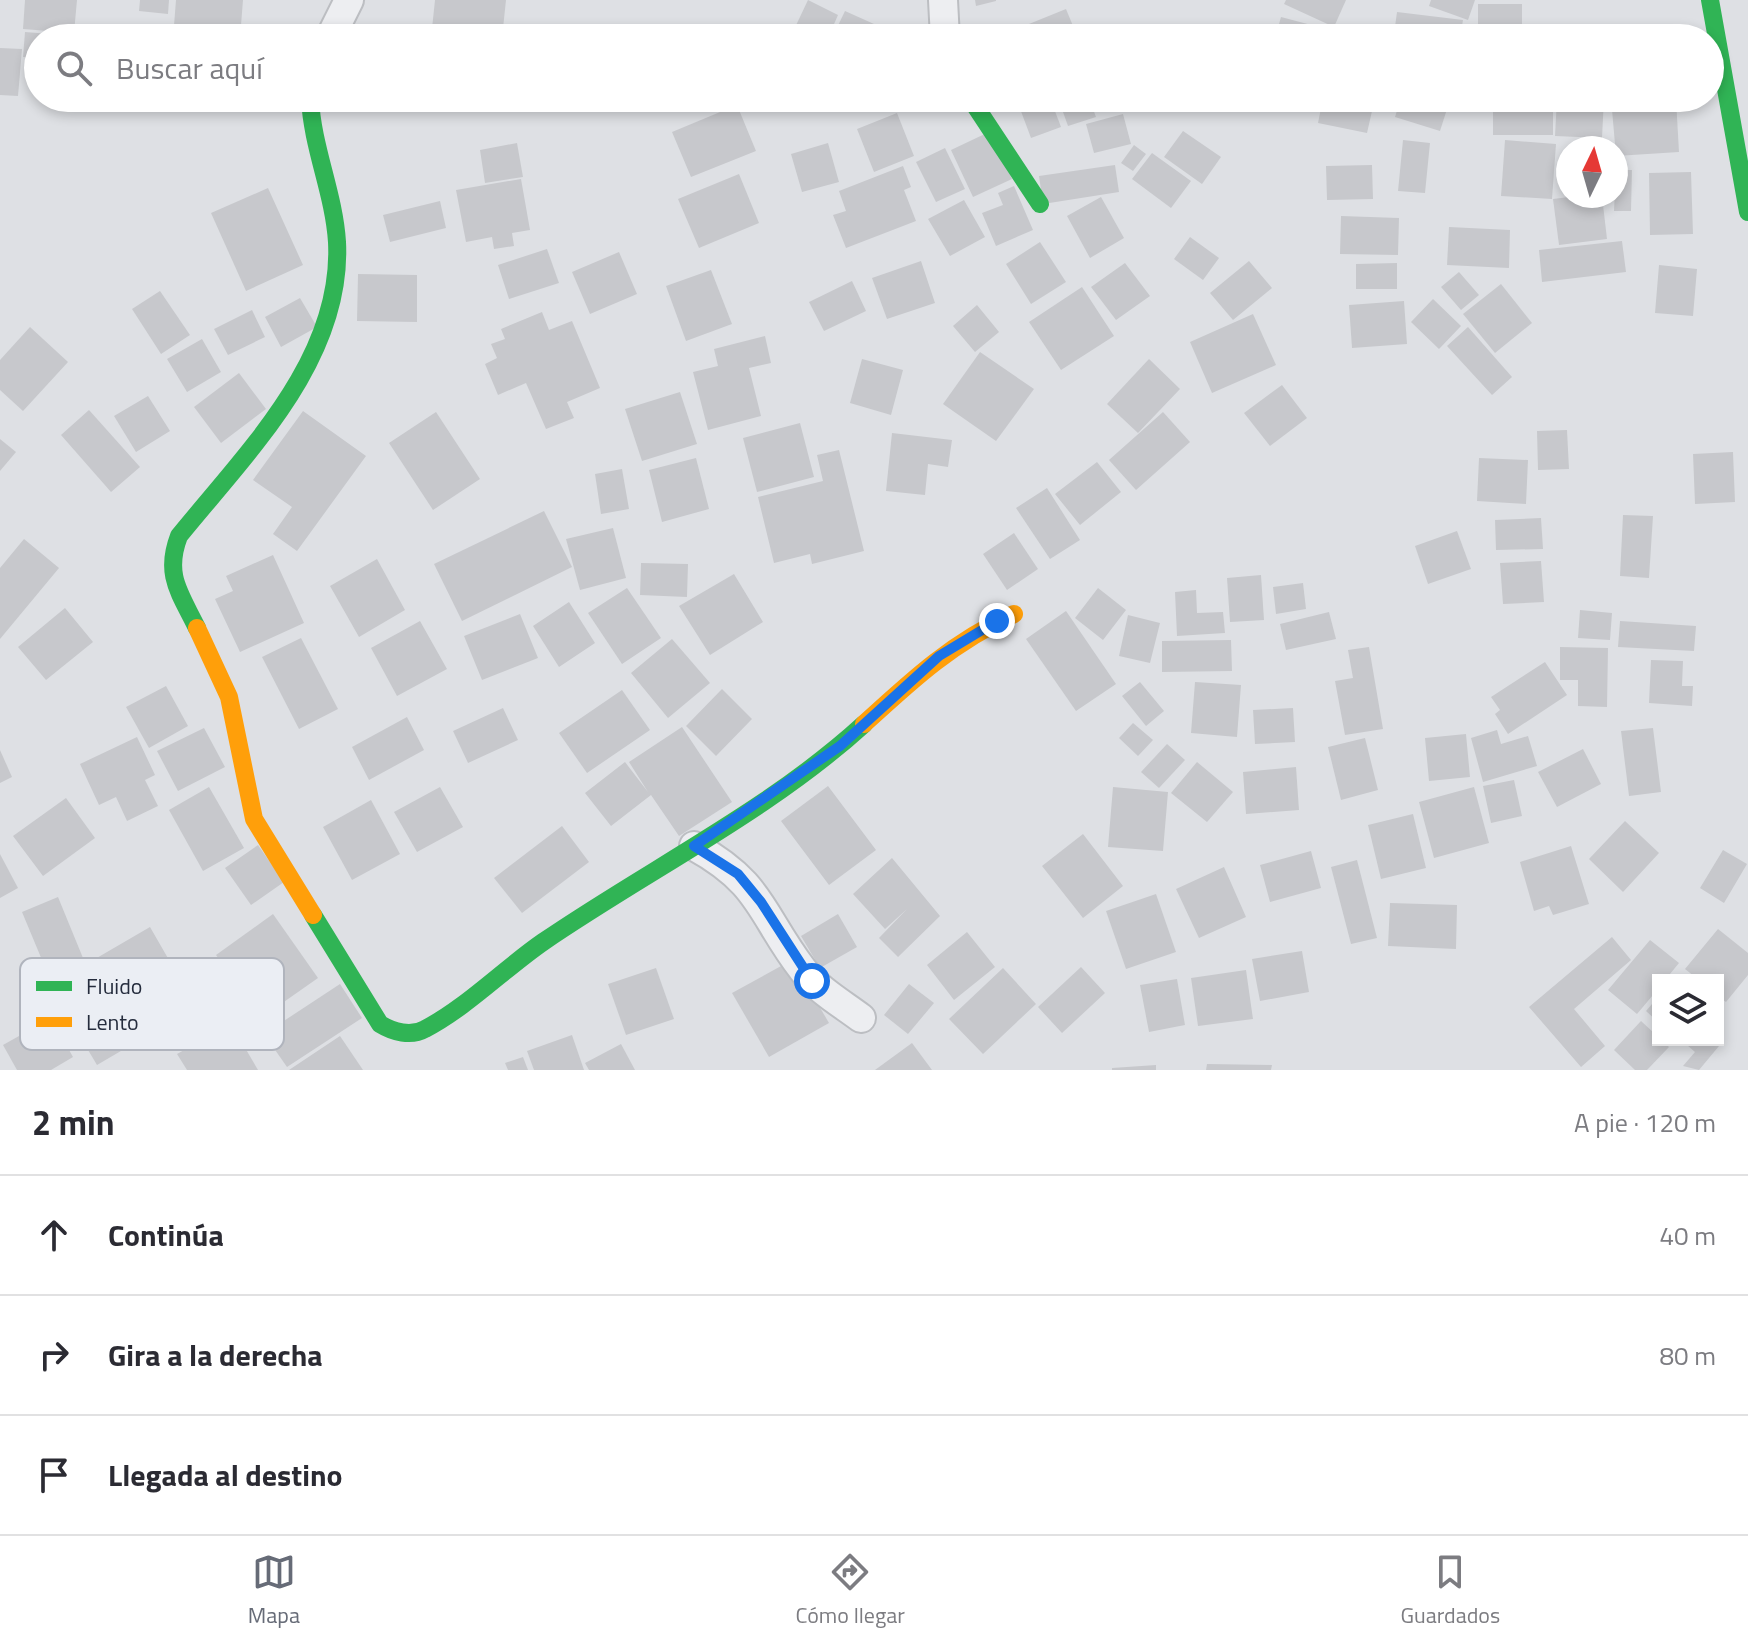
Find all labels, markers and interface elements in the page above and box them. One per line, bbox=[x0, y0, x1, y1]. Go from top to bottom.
search box bbox=[24, 24, 1724, 112]
text: Buscar aquí bbox=[116, 45, 263, 91]
icon: search bbox=[52, 46, 96, 90]
north arrow bbox=[1556, 136, 1628, 208]
route end bbox=[979, 603, 1015, 639]
legend bbox=[20, 958, 284, 1050]
route start bbox=[794, 963, 830, 999]
text: Fluido bbox=[86, 969, 142, 1003]
map controls bbox=[1652, 974, 1724, 1046]
button: layers bbox=[1652, 974, 1724, 1046]
text: Lento bbox=[86, 1005, 139, 1039]
text: 2 min bbox=[32, 1096, 115, 1148]
text: A pie · 120 m bbox=[1574, 1103, 1716, 1142]
text: Continúa bbox=[108, 1212, 224, 1258]
icon: ahead bbox=[32, 1213, 76, 1257]
text: 40 m bbox=[1659, 1216, 1716, 1255]
text: Gira a la derecha bbox=[108, 1332, 323, 1378]
icon: right bbox=[32, 1333, 76, 1377]
text: 80 m bbox=[1659, 1336, 1716, 1375]
text: Llegada al destino bbox=[108, 1452, 342, 1498]
icon: arrive bbox=[32, 1453, 76, 1497]
tab: Mapa bbox=[248, 1550, 300, 1632]
tab: Cómo llegar bbox=[795, 1550, 905, 1632]
tab: Guardados bbox=[1400, 1550, 1500, 1632]

